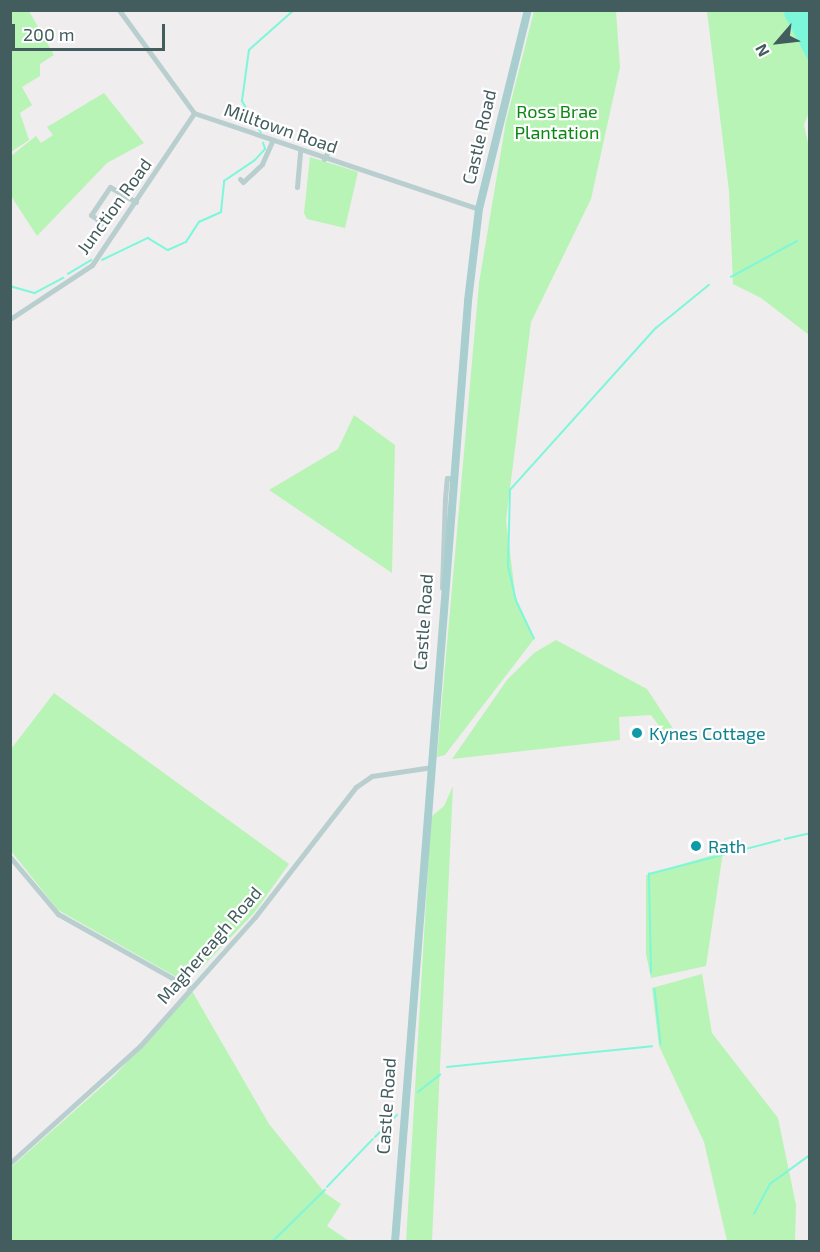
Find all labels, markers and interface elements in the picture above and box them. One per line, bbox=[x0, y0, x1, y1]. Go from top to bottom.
scale bar bbox=[15, 12, 168, 50]
north arrow bbox=[748, 12, 808, 72]
text: 200 m bbox=[23, 23, 75, 45]
text: N bbox=[751, 41, 773, 60]
street label: Castle Road bbox=[458, 87, 500, 187]
street label: Milltown Road bbox=[221, 98, 341, 158]
park label: Ross Brae Plantation bbox=[514, 101, 600, 144]
street label: Junction Road bbox=[72, 154, 156, 258]
street label: Castle Road bbox=[409, 573, 437, 671]
place label: Kynes Cottage bbox=[649, 722, 766, 744]
marker: Kynes Cottage bbox=[630, 726, 644, 740]
place label: Rath bbox=[708, 835, 746, 857]
marker: Rath bbox=[689, 839, 703, 853]
street label: Maghereagh Road bbox=[152, 882, 266, 1008]
street label: Castle Road bbox=[372, 1057, 400, 1155]

